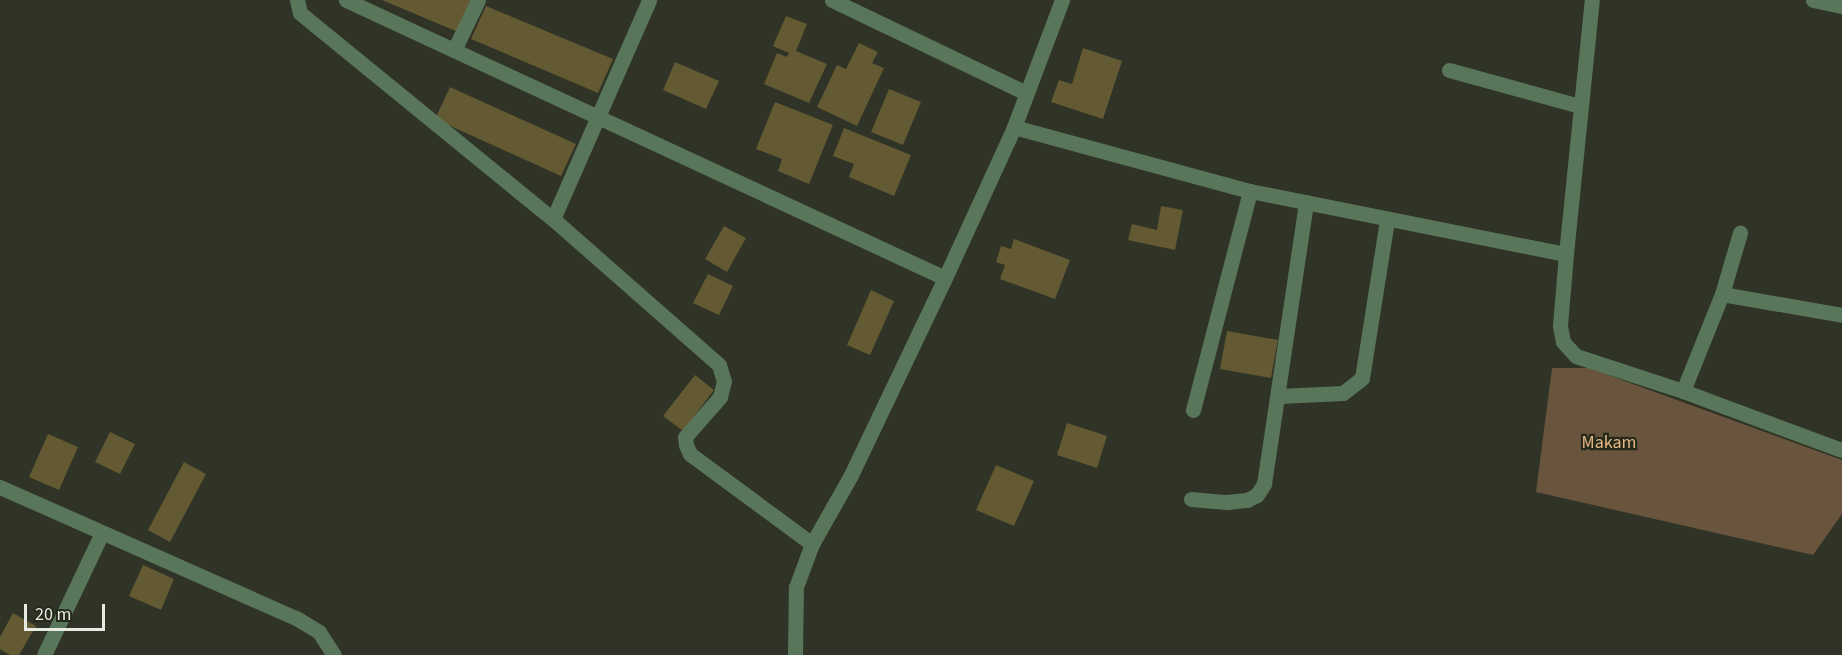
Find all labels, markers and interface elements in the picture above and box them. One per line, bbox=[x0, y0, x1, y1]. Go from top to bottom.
park label: Makam bbox=[1582, 432, 1636, 454]
scale bar bbox=[27, 592, 108, 630]
text: 20 m bbox=[35, 602, 71, 627]

